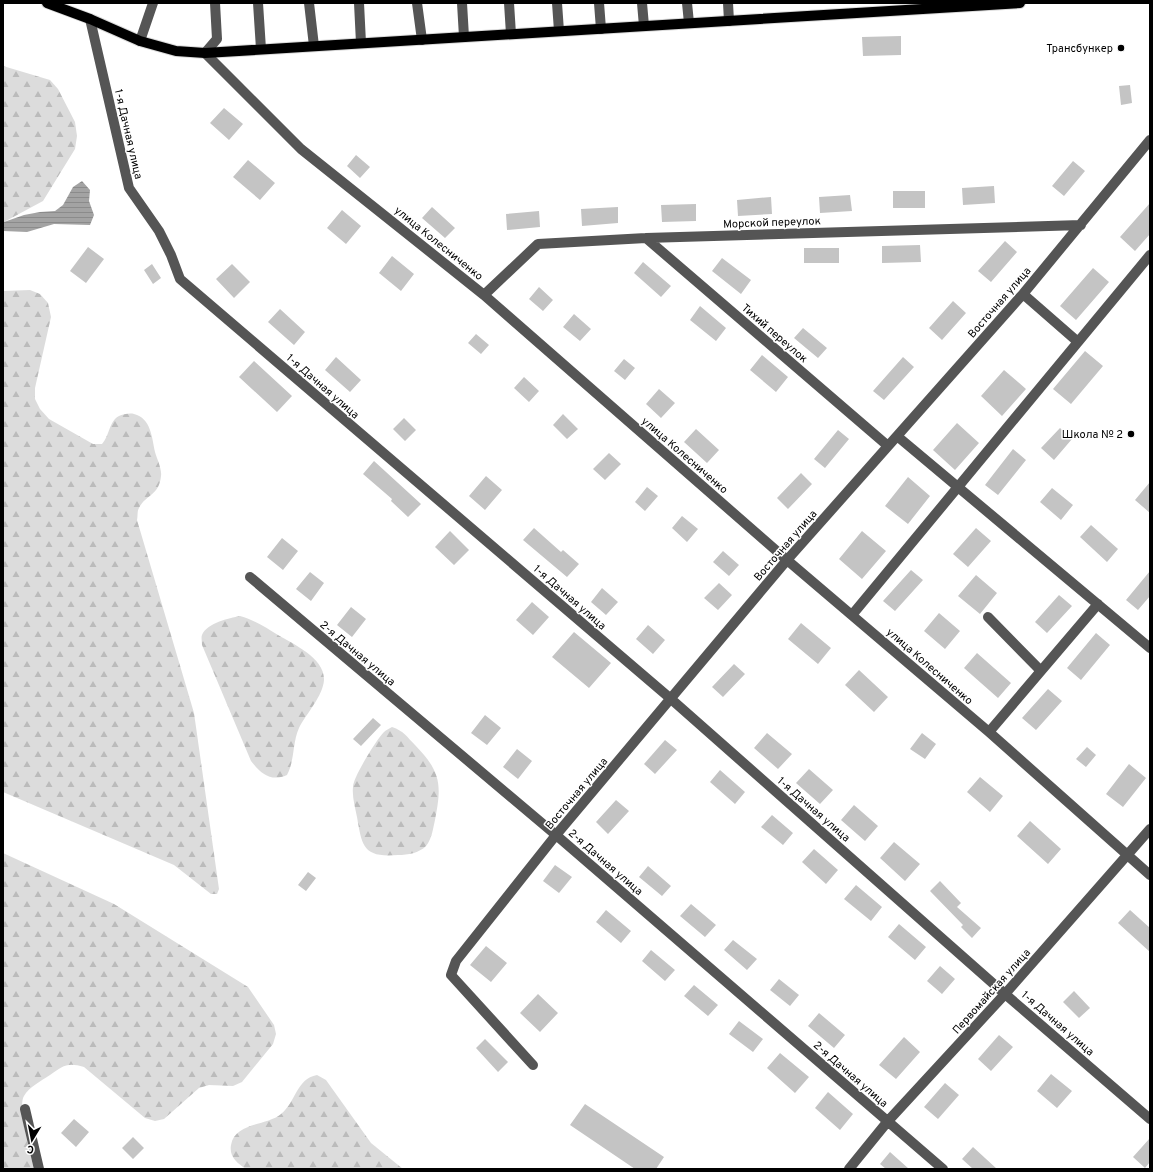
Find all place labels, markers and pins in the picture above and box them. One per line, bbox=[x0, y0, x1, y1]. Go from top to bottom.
place label: Трансбункер bbox=[1046, 42, 1113, 56]
marker: Трансбункер bbox=[1116, 43, 1126, 53]
place label: Школа № 2 bbox=[1062, 428, 1123, 442]
marker: Школа № 2 bbox=[1126, 429, 1136, 439]

